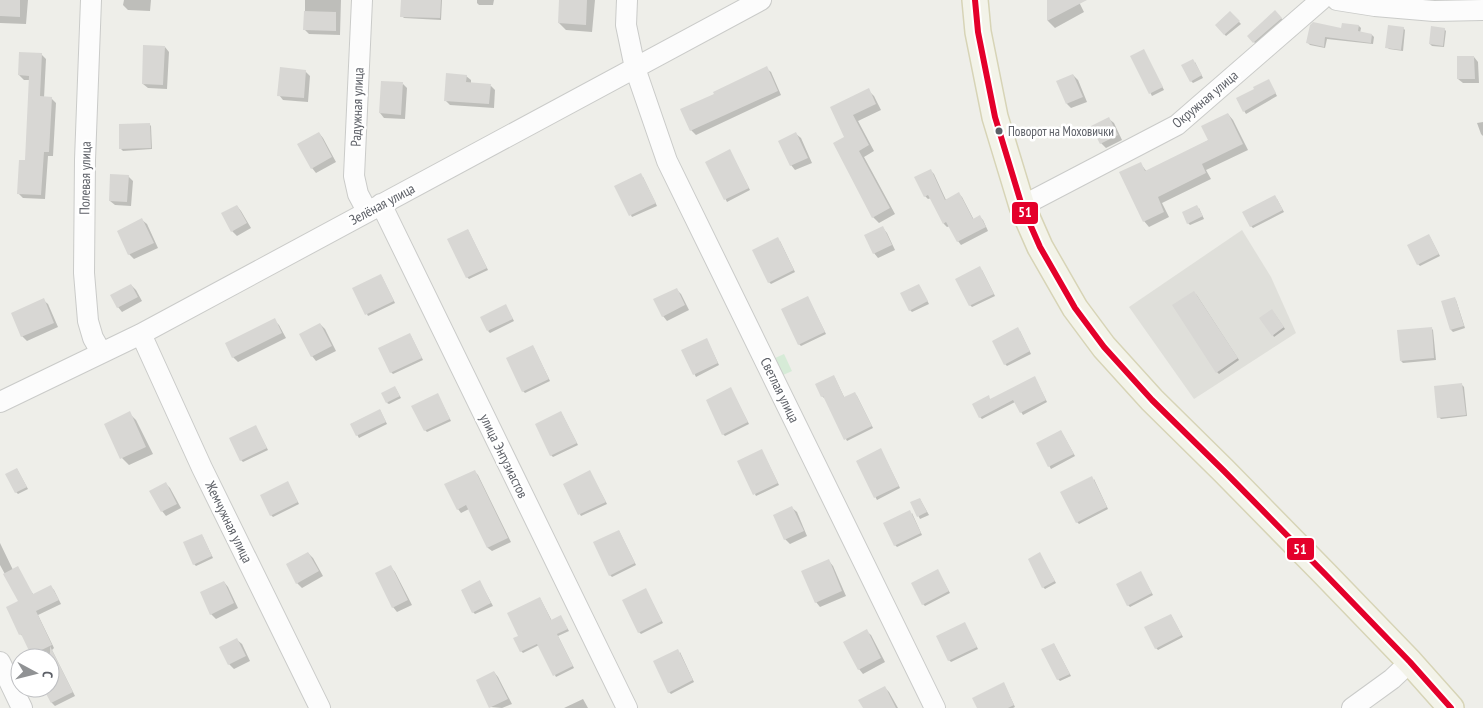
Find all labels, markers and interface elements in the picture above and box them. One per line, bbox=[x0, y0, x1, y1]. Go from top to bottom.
street label: Окружная улица bbox=[1168, 66, 1242, 132]
street label: Радужная улица bbox=[347, 67, 367, 147]
place label: Поворот на Моховички bbox=[1008, 123, 1114, 140]
marker: Поворот на Моховички bbox=[994, 126, 1004, 136]
street label: Полевая улица bbox=[75, 141, 95, 215]
street label: Зелёная улица bbox=[346, 179, 418, 229]
line badge: 51 bbox=[1011, 201, 1039, 225]
text: 51 bbox=[1018, 203, 1032, 221]
street label: Светлая улица bbox=[756, 354, 804, 426]
street label: улица Энтузиастов bbox=[476, 411, 532, 501]
street label: Жемчужная улица bbox=[201, 477, 257, 566]
line badge: 51 bbox=[1286, 537, 1315, 561]
text: 51 bbox=[1293, 540, 1307, 558]
north arrow bbox=[10, 648, 60, 698]
text: С bbox=[39, 670, 57, 679]

